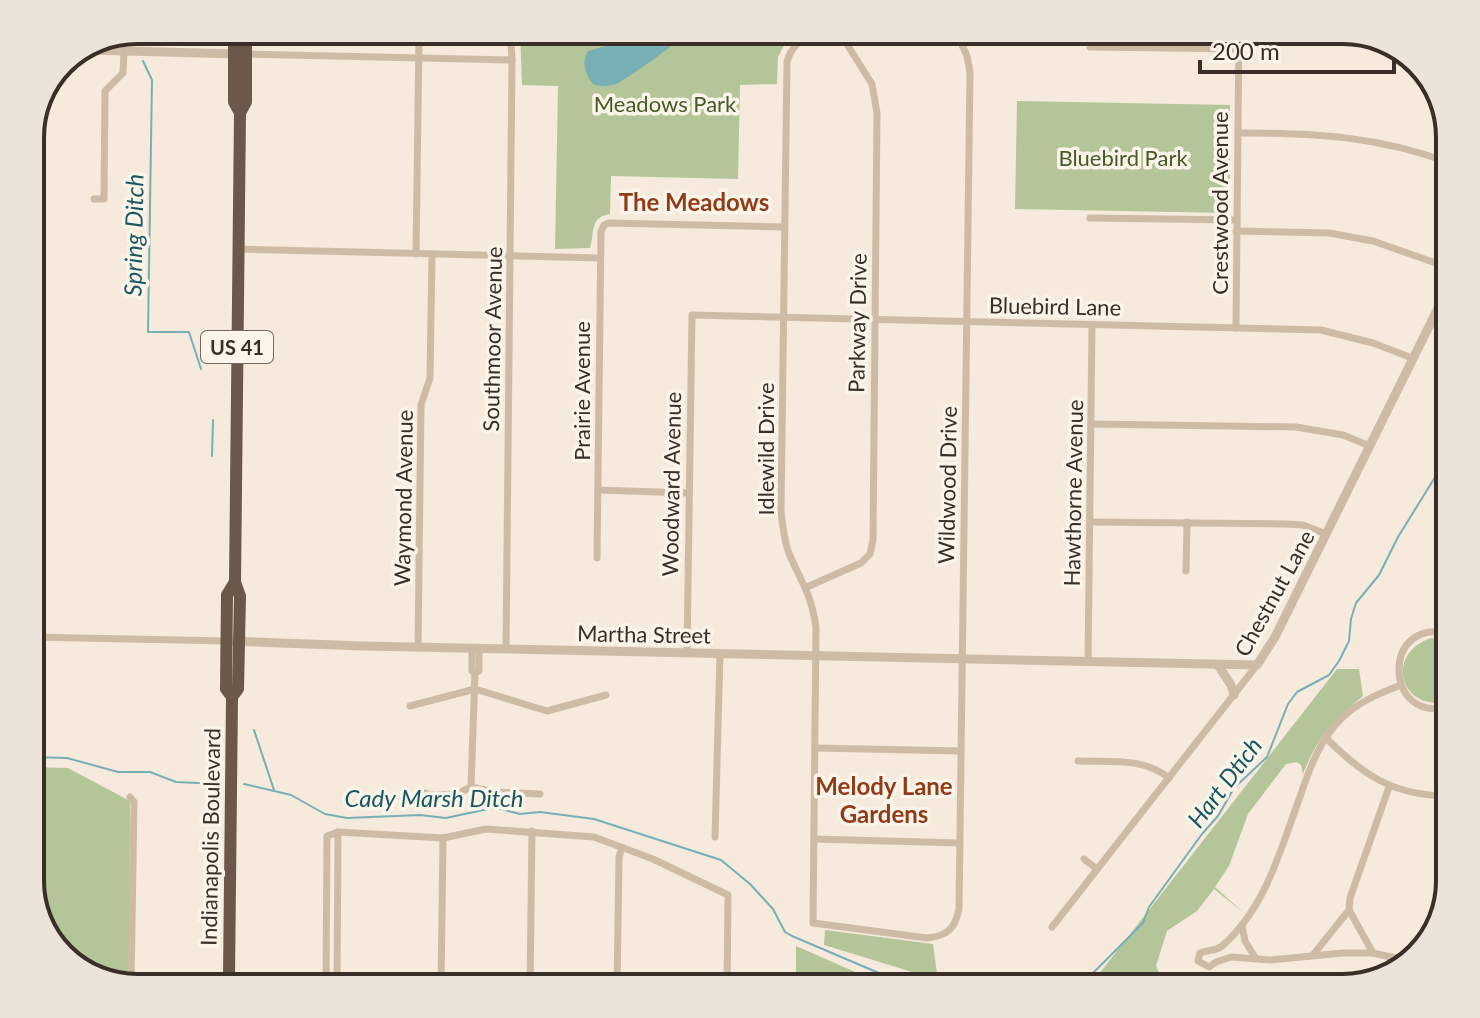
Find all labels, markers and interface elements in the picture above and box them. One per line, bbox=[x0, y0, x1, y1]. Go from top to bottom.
scale bar bbox=[1200, 24, 1394, 74]
text: 200 m bbox=[1212, 36, 1280, 65]
park label: Meadows Park bbox=[594, 90, 737, 117]
street label: Crestwood Avenue bbox=[1206, 111, 1233, 295]
park label: Bluebird Park bbox=[1058, 144, 1188, 171]
water label: Spring Ditch bbox=[117, 174, 149, 296]
district label: The Meadows bbox=[619, 187, 769, 216]
street label: Southmoor Avenue bbox=[477, 246, 507, 432]
street label: Parkway Drive bbox=[842, 253, 872, 393]
street label: Bluebird Lane bbox=[989, 291, 1121, 321]
street label: Prairie Avenue bbox=[568, 321, 595, 461]
road number: US 41 bbox=[201, 331, 273, 363]
street label: Idlewild Drive bbox=[752, 382, 779, 516]
street label: Woodward Avenue bbox=[656, 392, 686, 576]
street label: Hawthorne Avenue bbox=[1058, 399, 1088, 587]
street label: Wildwood Drive bbox=[932, 406, 962, 564]
street label: Waymond Avenue bbox=[388, 410, 418, 586]
street label: Chestnut Lane bbox=[1228, 525, 1320, 661]
street label: Martha Street bbox=[577, 619, 711, 649]
street label: Indianapolis Boulevard bbox=[195, 728, 225, 946]
water label: Hart Dtich bbox=[1181, 731, 1267, 833]
district label: Melody Lane Gardens bbox=[815, 771, 953, 828]
water label: Cady Marsh Ditch bbox=[344, 783, 524, 812]

